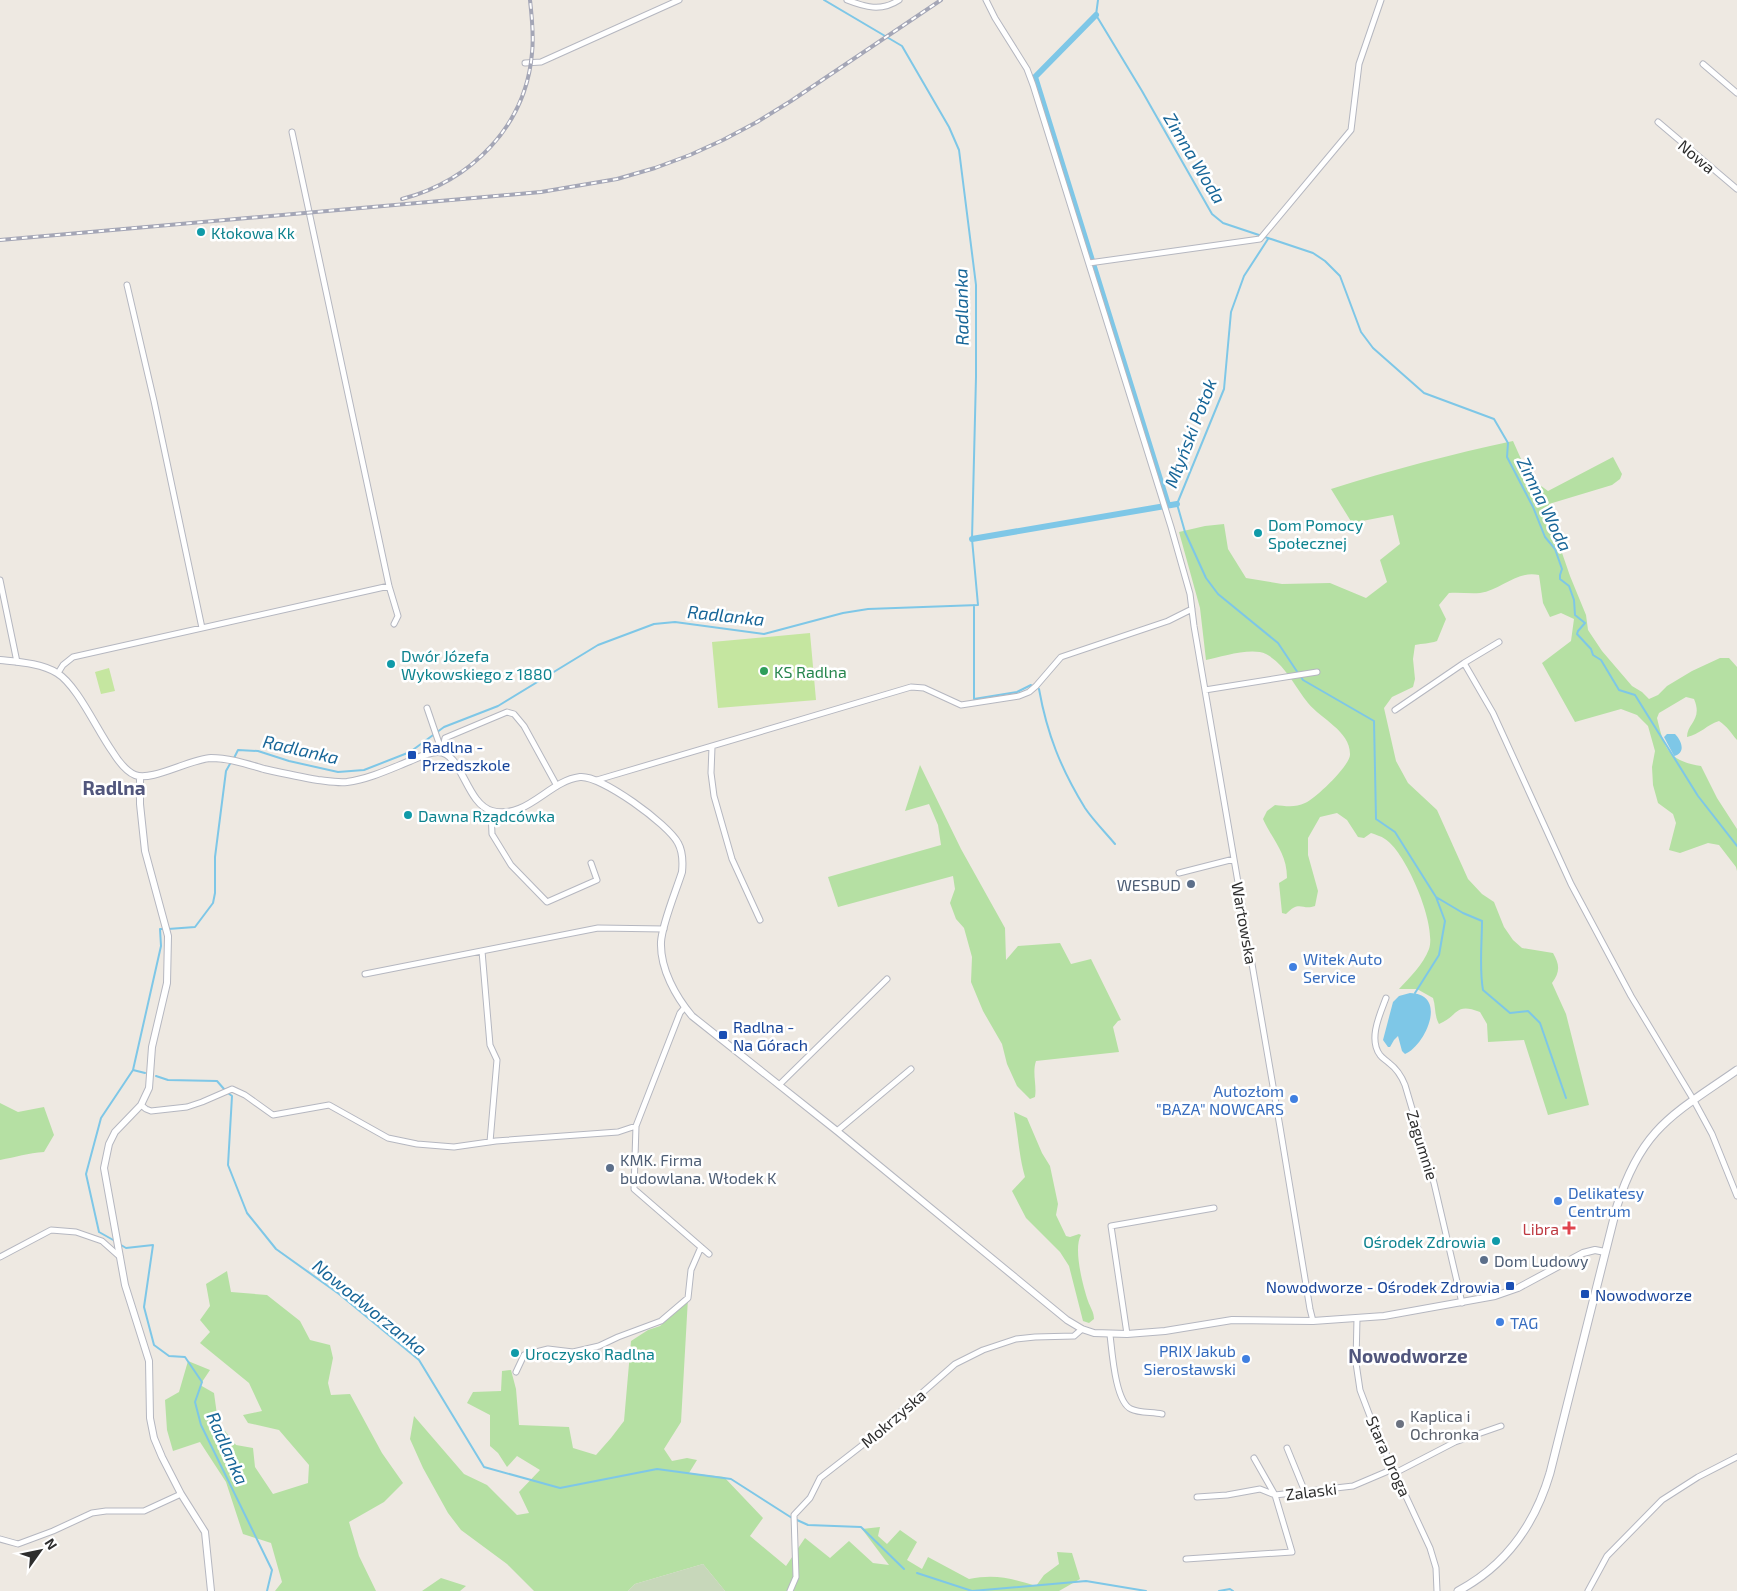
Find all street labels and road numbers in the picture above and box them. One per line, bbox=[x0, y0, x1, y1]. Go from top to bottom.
street label: Nowa bbox=[1675, 135, 1719, 177]
street label: Wartowska bbox=[1228, 880, 1262, 966]
street label: Zagumnie bbox=[1403, 1108, 1443, 1182]
street label: Mokrzyska bbox=[857, 1385, 929, 1451]
street label: Stara Droga bbox=[1363, 1413, 1415, 1499]
street label: Zalaski bbox=[1284, 1478, 1338, 1504]

